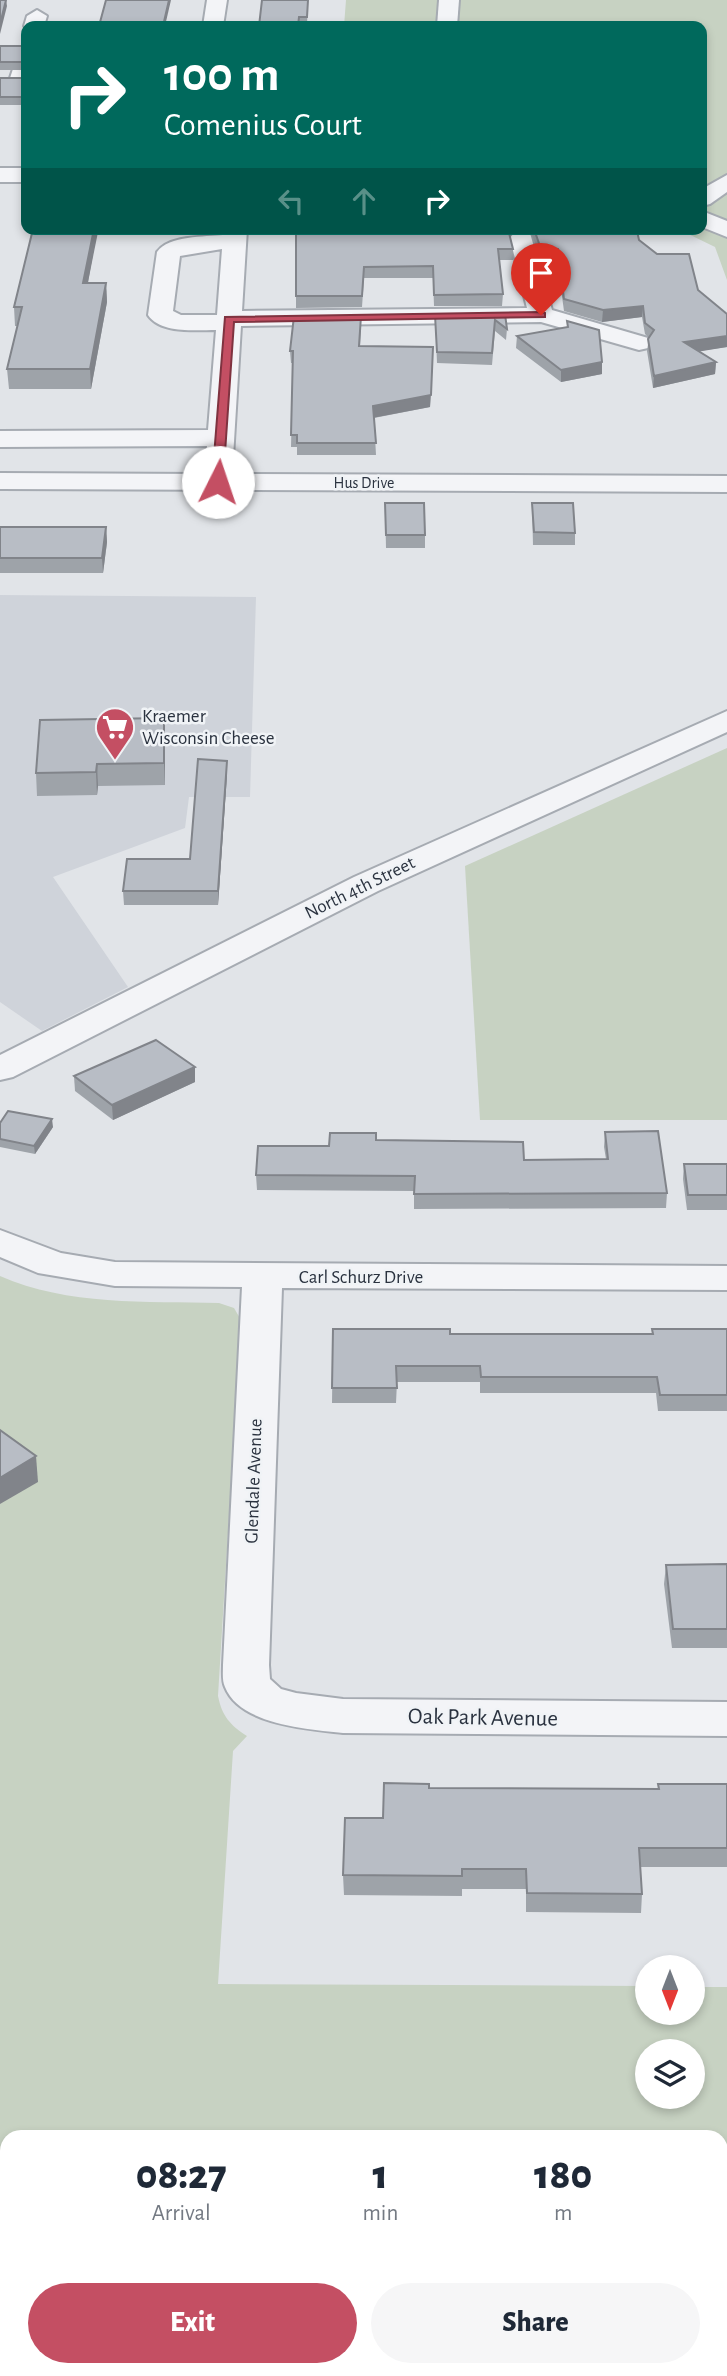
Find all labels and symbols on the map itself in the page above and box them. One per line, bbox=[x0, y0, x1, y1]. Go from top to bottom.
pin bbox=[511, 243, 571, 315]
position arrow bbox=[181, 445, 255, 519]
street label: Hus Drive bbox=[334, 475, 394, 491]
supermarket icon: Kraemer Wisconsin Cheese bbox=[94, 706, 136, 761]
place label: Kraemer Wisconsin Cheese bbox=[142, 707, 275, 748]
street label: North 4th Street bbox=[302, 853, 418, 923]
street label: Carl Schurz Drive bbox=[299, 1268, 423, 1287]
street label: Glendale Avenue bbox=[242, 1418, 266, 1544]
street label: Oak Park Avenue bbox=[408, 1705, 558, 1731]
north arrow bbox=[635, 1955, 705, 2025]

